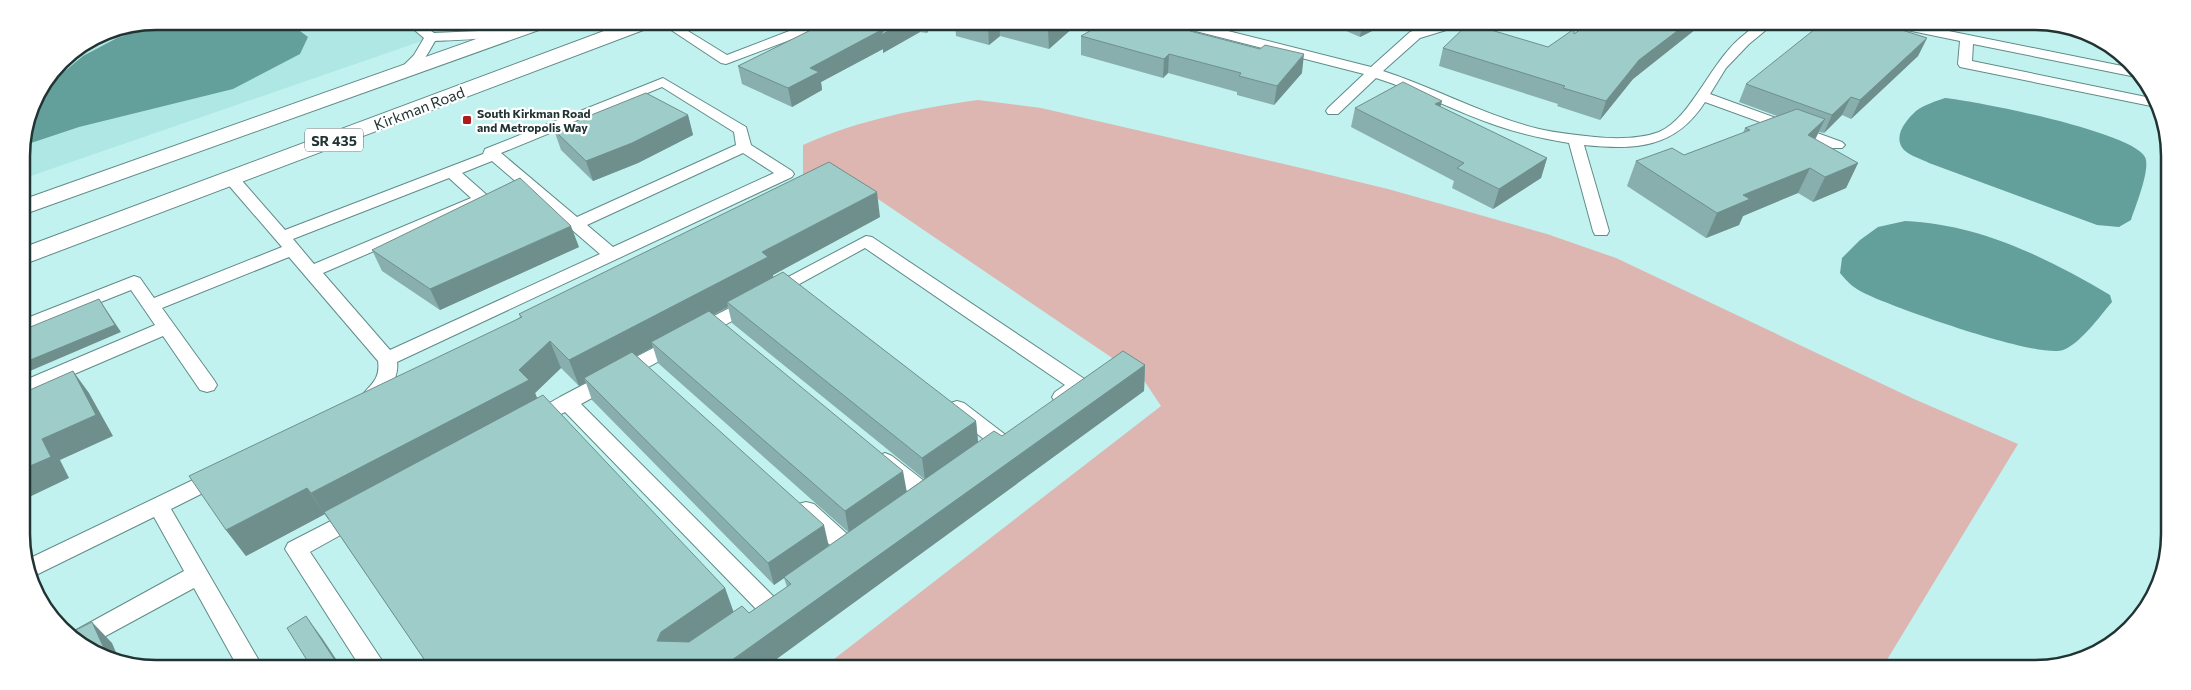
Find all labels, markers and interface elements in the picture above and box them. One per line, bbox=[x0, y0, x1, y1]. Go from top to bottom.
street label: Kirkman Road bbox=[371, 82, 467, 134]
place label: South Kirkman Road and Metropolis Way bbox=[477, 106, 591, 134]
marker: South Kirkman Road and Metropolis Way bbox=[461, 114, 473, 126]
road number: SR 435 bbox=[305, 128, 363, 152]

